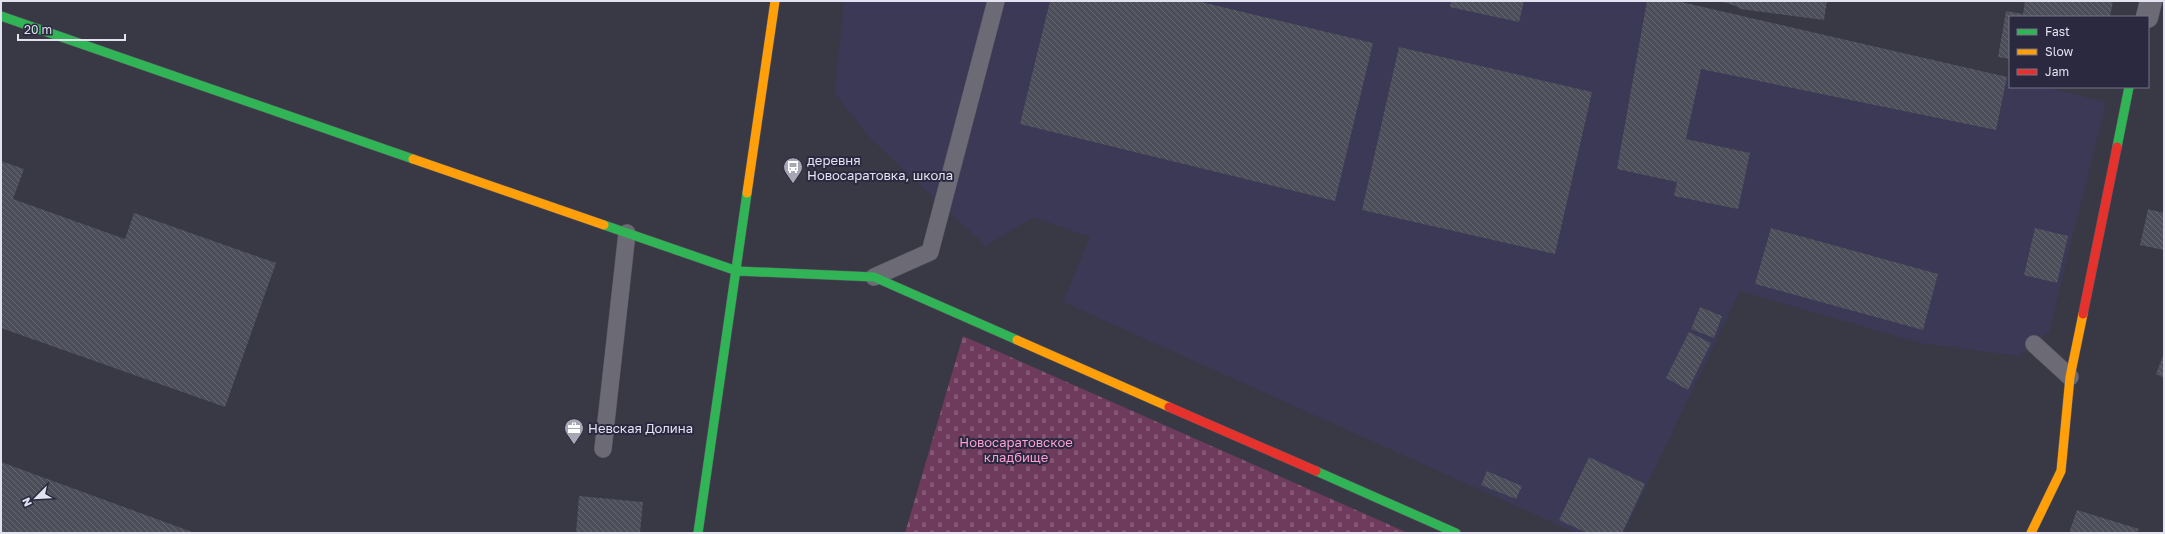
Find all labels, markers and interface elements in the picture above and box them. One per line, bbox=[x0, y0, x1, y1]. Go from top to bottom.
scale bar bbox=[18, 16, 125, 42]
legend bbox=[2009, 16, 2149, 88]
text: 20 m bbox=[24, 22, 52, 37]
text: Fast bbox=[2045, 24, 2070, 39]
text: Slow bbox=[2045, 44, 2073, 59]
text: Jam bbox=[2045, 64, 2069, 79]
place label: деревня Новосаратовка, школа bbox=[807, 152, 953, 183]
bus stop icon: деревня Новосаратовка, школа bbox=[782, 156, 804, 184]
office icon: Невская Долина bbox=[563, 417, 585, 445]
place label: Невская Долина bbox=[588, 420, 693, 436]
park label: Новосаратовское кладбище bbox=[959, 434, 1073, 465]
north arrow bbox=[16, 478, 56, 518]
text: N bbox=[19, 496, 34, 509]

